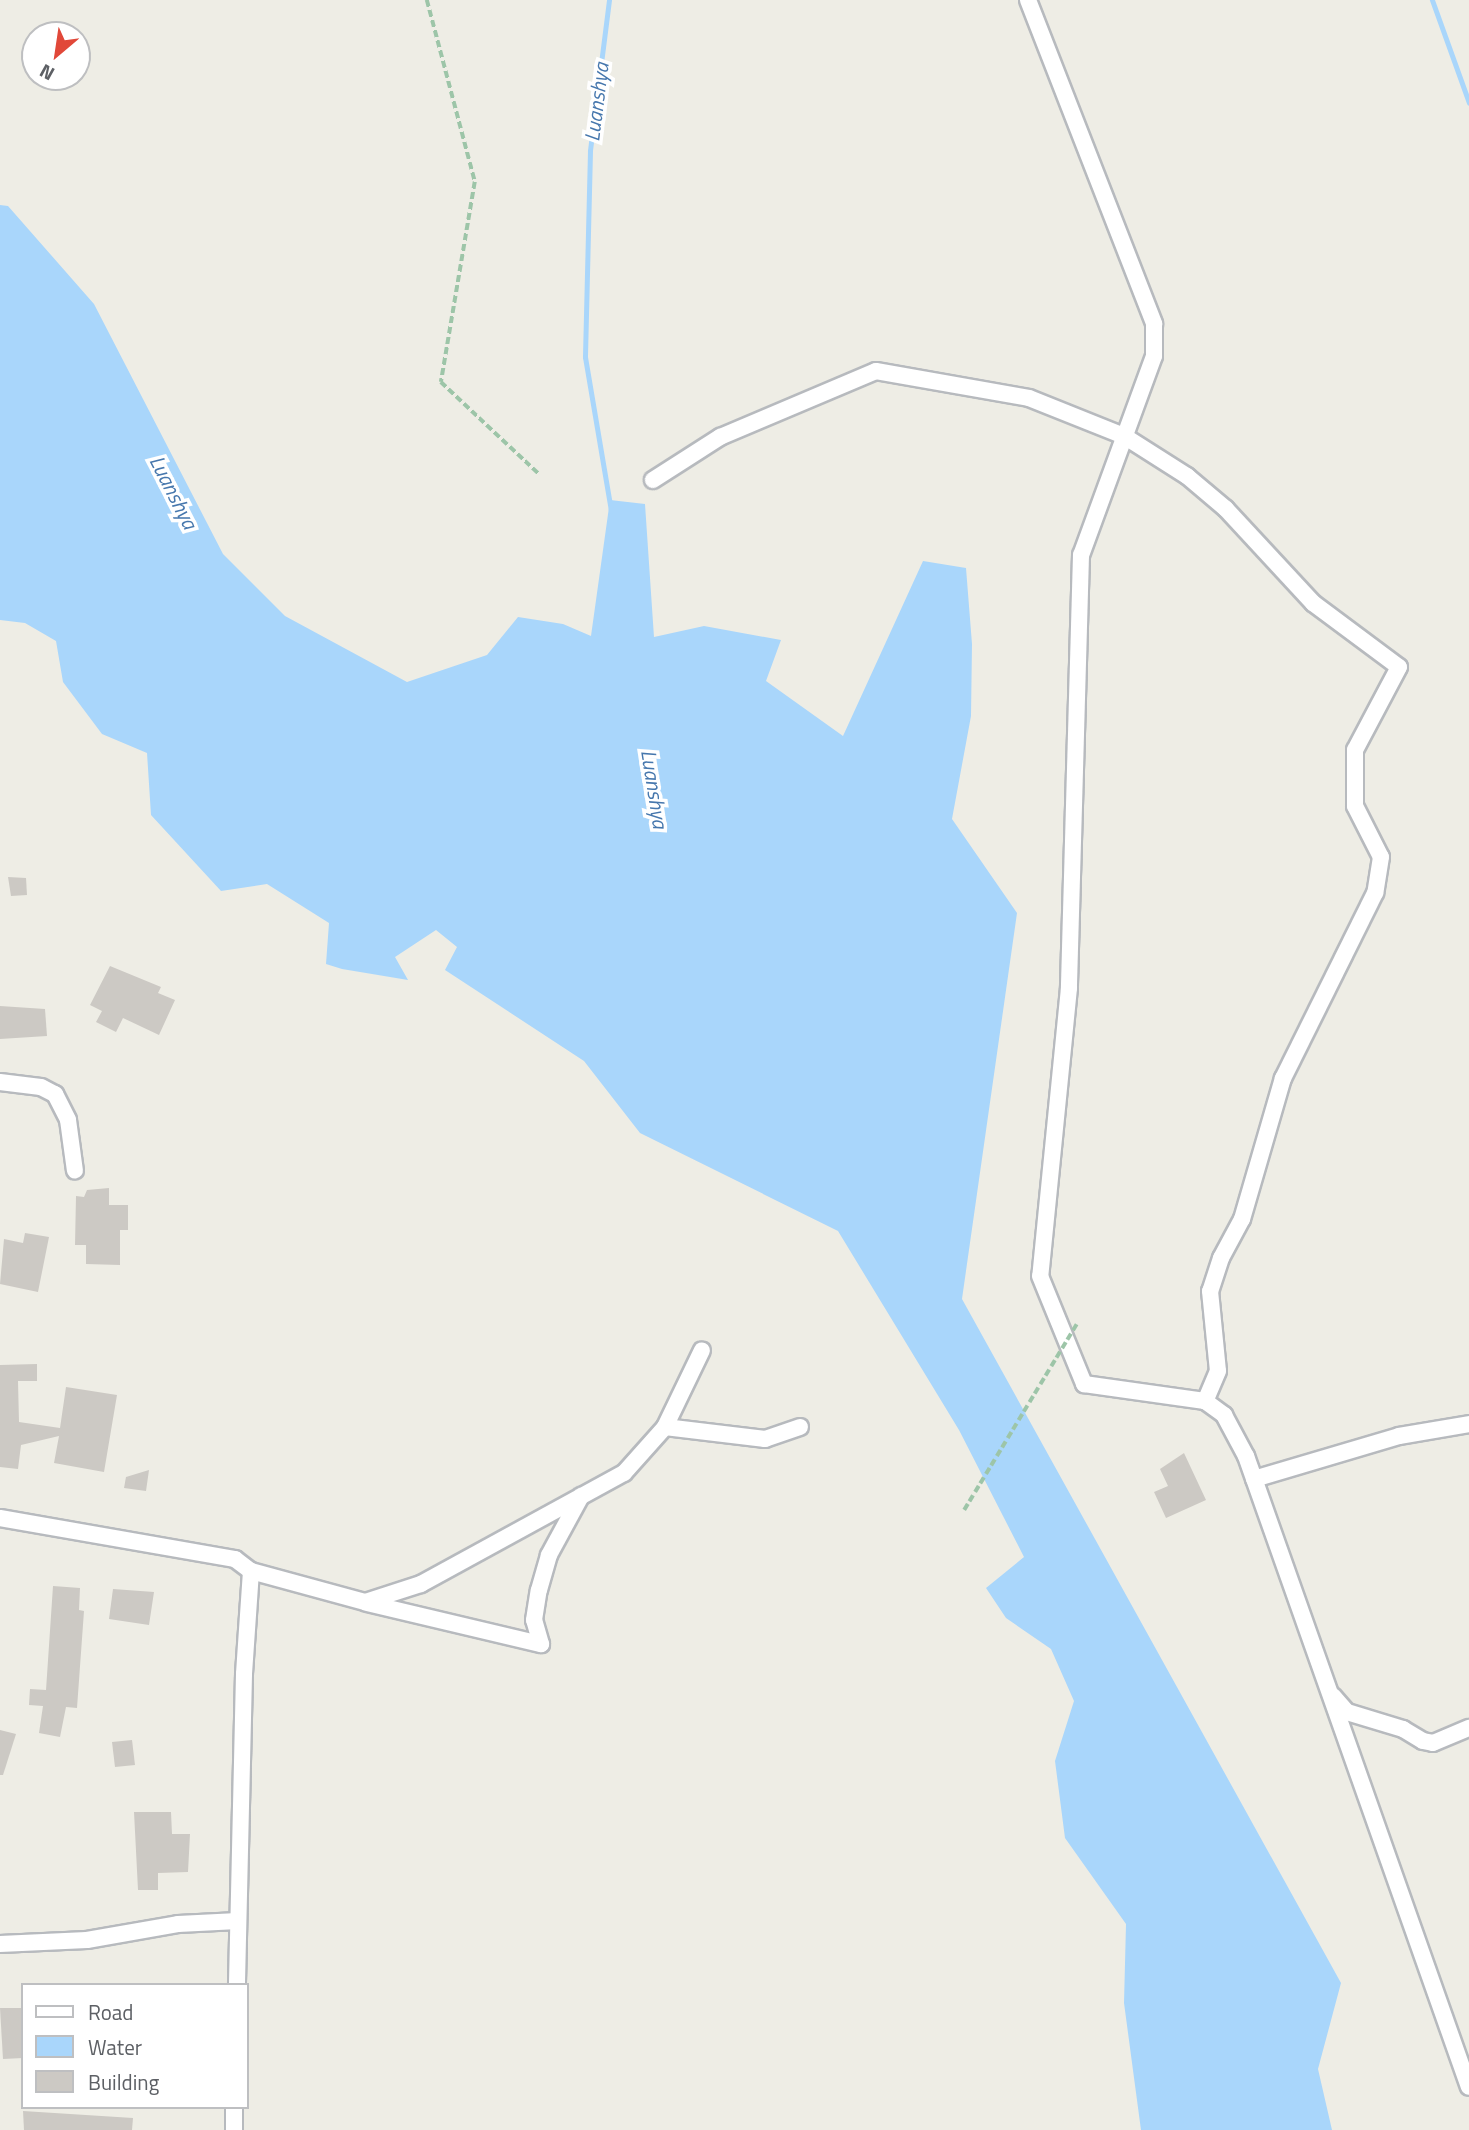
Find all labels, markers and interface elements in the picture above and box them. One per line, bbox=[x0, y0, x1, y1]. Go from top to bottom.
north arrow bbox=[21, 21, 91, 91]
text: N bbox=[34, 57, 59, 89]
water label: Luanshya bbox=[579, 61, 613, 143]
water label: Luanshya bbox=[145, 451, 203, 533]
water label: Luanshya bbox=[636, 748, 674, 830]
legend bbox=[21, 1983, 248, 2109]
text: Road bbox=[88, 1996, 133, 2028]
text: Water bbox=[88, 2031, 142, 2063]
text: Building bbox=[88, 2066, 159, 2098]

